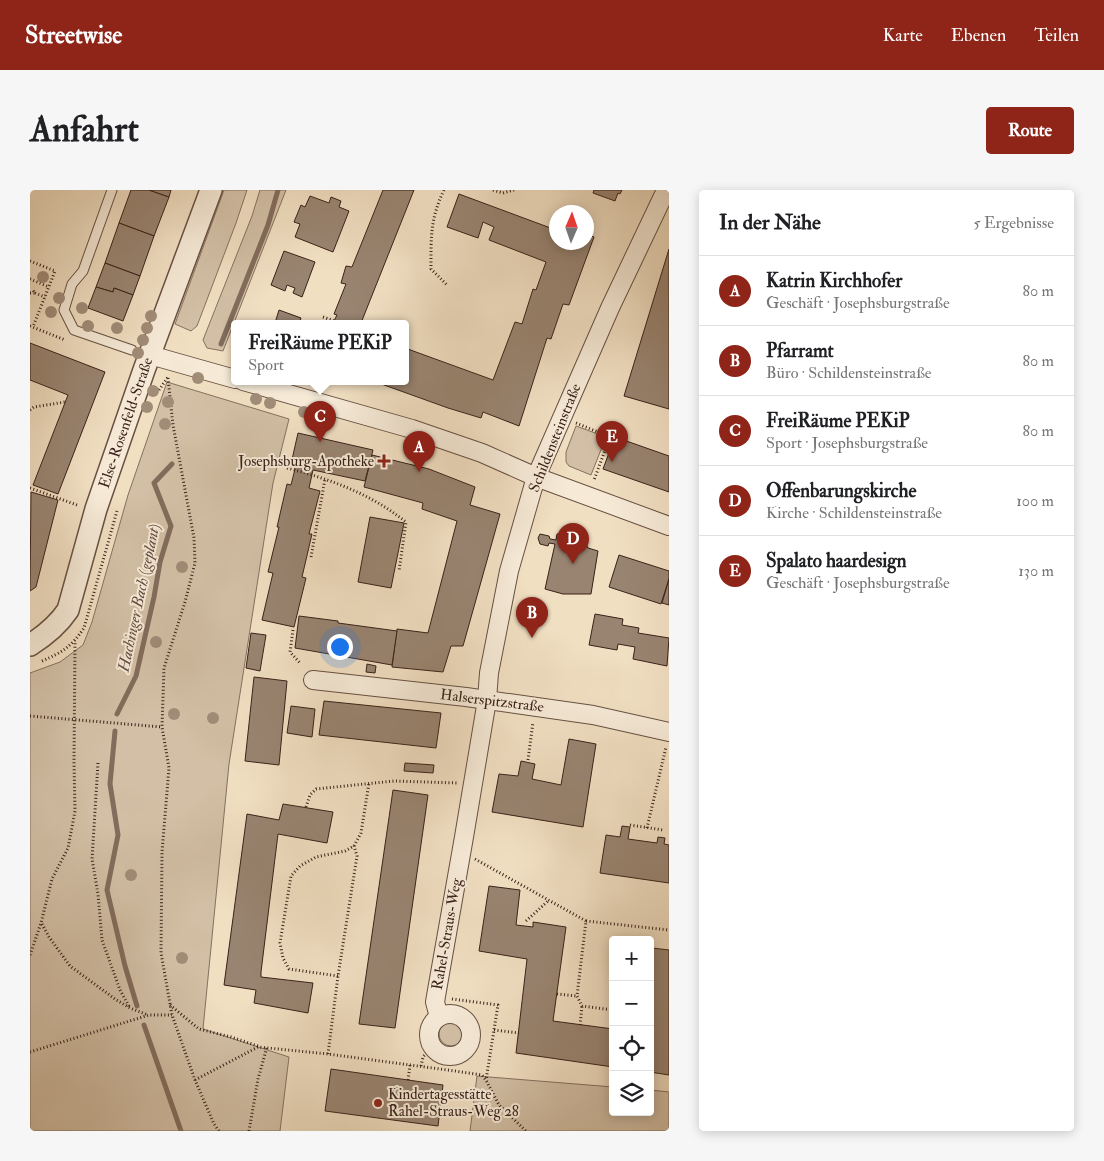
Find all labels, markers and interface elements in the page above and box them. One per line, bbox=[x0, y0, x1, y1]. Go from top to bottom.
text: Streetwise bbox=[25, 20, 122, 51]
text: Karte bbox=[883, 24, 923, 47]
text: Ebenen bbox=[951, 24, 1006, 47]
text: Teilen bbox=[1034, 24, 1079, 47]
button: Route bbox=[986, 107, 1074, 154]
text: Anfahrt bbox=[30, 108, 139, 152]
north arrow bbox=[549, 205, 594, 250]
text: In der Nähe bbox=[719, 209, 821, 236]
text: 5 Ergebnisse bbox=[974, 213, 1054, 233]
text: Katrin Kirchhofer bbox=[766, 269, 902, 293]
text: A bbox=[730, 281, 740, 301]
text: 80 m bbox=[1023, 281, 1054, 301]
text: Geschäft · Josephsburgstraße bbox=[766, 293, 950, 313]
popup bbox=[231, 320, 409, 385]
text: FreiRäume PEKiP bbox=[248, 331, 392, 355]
text: Pfarramt bbox=[766, 339, 834, 363]
text: B bbox=[730, 351, 740, 371]
text: 80 m bbox=[1023, 351, 1054, 371]
street label: Else-Rosenfeld-Straße bbox=[95, 355, 157, 491]
text: Sport bbox=[248, 355, 284, 375]
text: Büro · Schildensteinstraße bbox=[766, 363, 932, 383]
street label: Schildensteinstraße bbox=[525, 381, 585, 495]
pin: C bbox=[304, 401, 336, 442]
text: FreiRäume PEKiP bbox=[766, 409, 910, 433]
pin: E bbox=[596, 421, 628, 462]
text: C bbox=[729, 421, 741, 441]
text: 80 m bbox=[1023, 421, 1054, 441]
pin: A bbox=[403, 431, 435, 472]
text: Sport · Josephsburgstraße bbox=[766, 433, 928, 453]
place label: Josephsburg-Apotheke bbox=[237, 452, 374, 472]
marker: Josephsburg-Apotheke bbox=[378, 455, 390, 467]
text: Offenbarungskirche bbox=[766, 479, 916, 503]
text: D bbox=[728, 491, 742, 511]
text: 100 m bbox=[1016, 491, 1054, 511]
text: Kirche · Schildensteinstraße bbox=[766, 503, 942, 523]
water label: Hachinger Bach (geplant) bbox=[113, 522, 164, 675]
pin: D bbox=[557, 523, 589, 564]
text: Spalato haardesign bbox=[766, 549, 906, 573]
text: E bbox=[729, 561, 741, 581]
text: 130 m bbox=[1018, 561, 1054, 581]
text: Geschäft · Josephsburgstraße bbox=[766, 573, 950, 593]
pin: B bbox=[516, 597, 548, 638]
your location bbox=[327, 634, 353, 660]
street label: Halserspitzstraße bbox=[439, 685, 545, 718]
street label: Rahel-Straus-Weg bbox=[428, 876, 466, 991]
map controls bbox=[609, 936, 654, 1116]
button: + bbox=[609, 936, 654, 981]
button: − bbox=[609, 981, 654, 1026]
button: locate bbox=[609, 1026, 654, 1071]
button: layers bbox=[609, 1071, 654, 1116]
place label: Kindertagesstätte Rahel-Straus-Weg 28 bbox=[388, 1085, 519, 1121]
marker: Kindertagesstätte Rahel-Straus-Weg 28 bbox=[372, 1097, 384, 1109]

